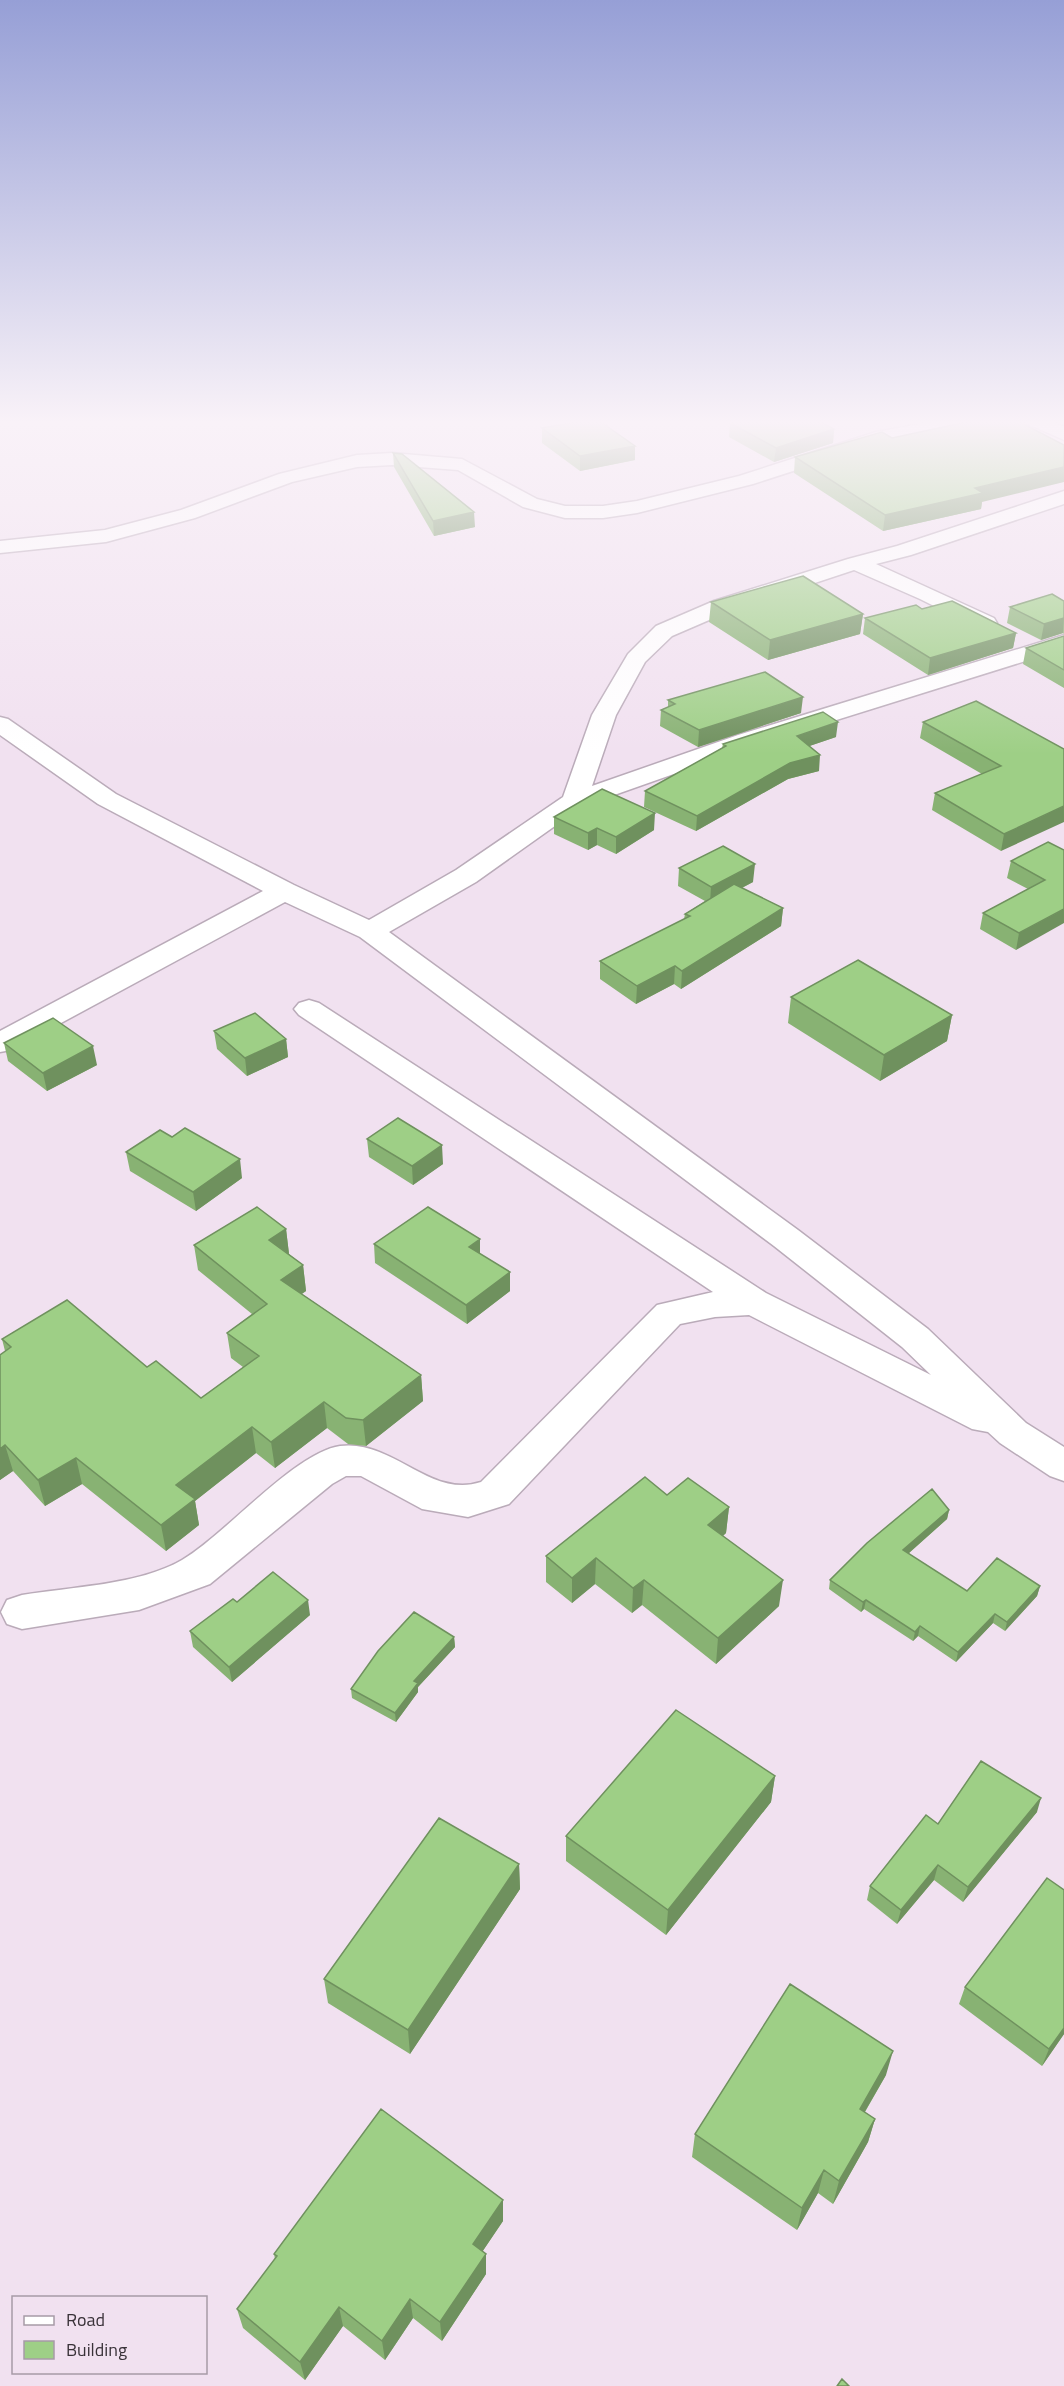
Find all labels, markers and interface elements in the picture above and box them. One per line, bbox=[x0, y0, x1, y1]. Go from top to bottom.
legend bbox=[12, 2296, 207, 2374]
text: Road bbox=[66, 2306, 105, 2333]
text: Building bbox=[66, 2336, 127, 2363]

